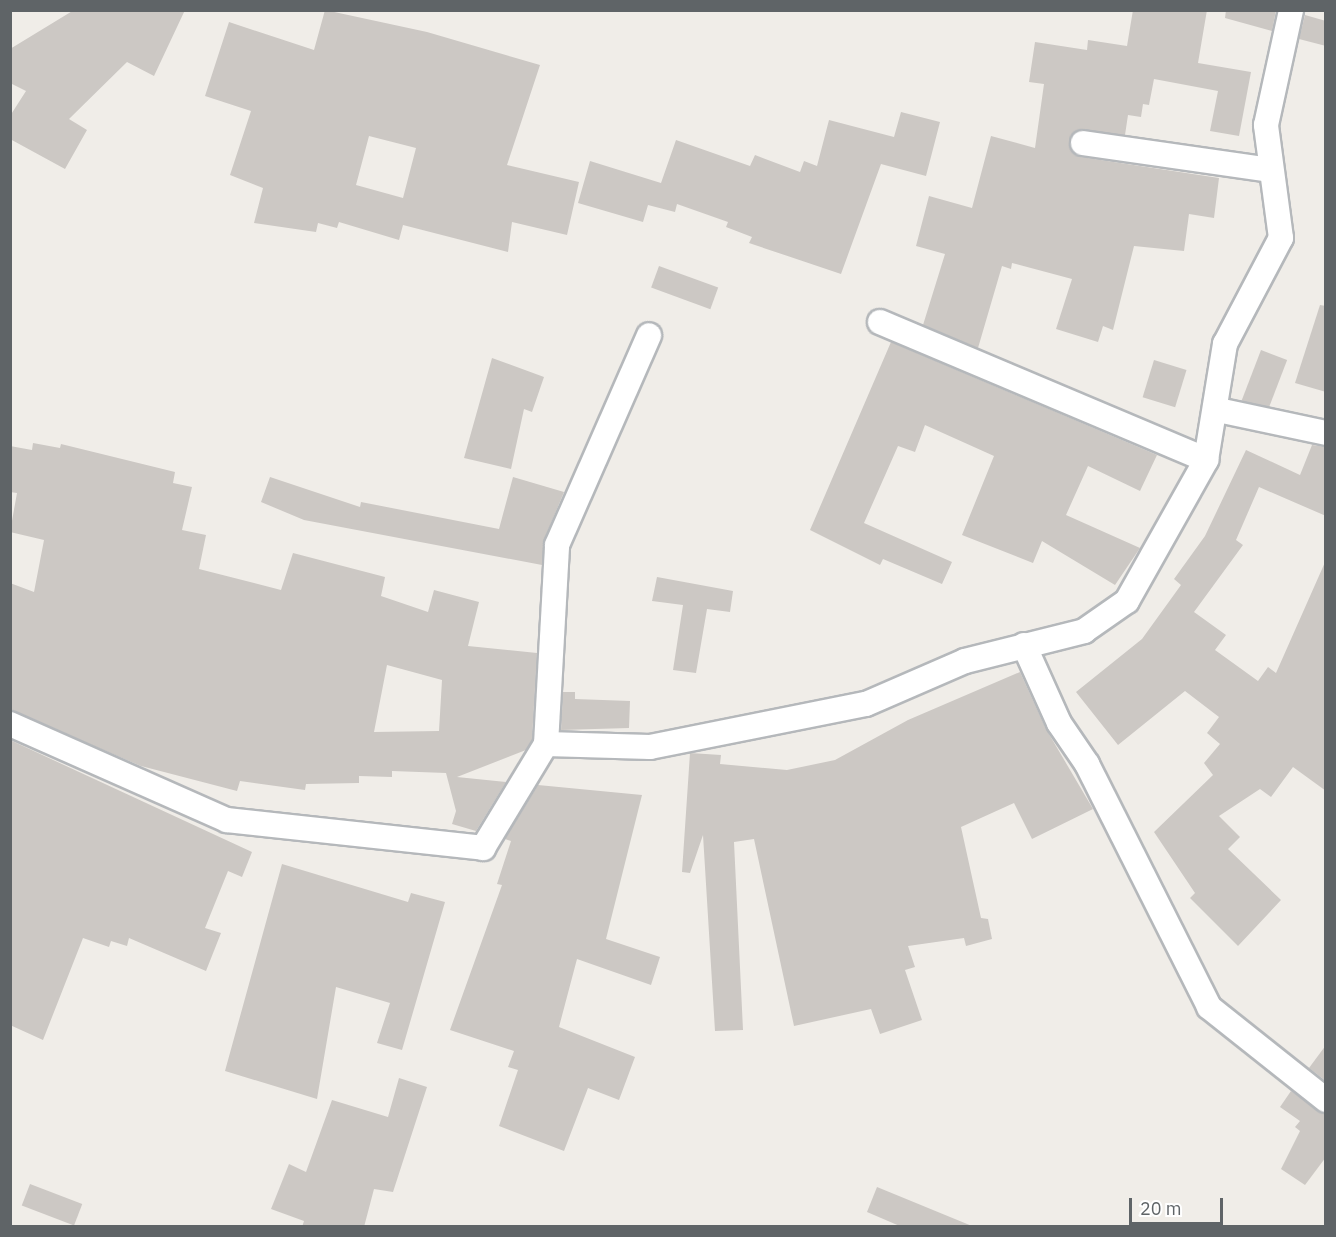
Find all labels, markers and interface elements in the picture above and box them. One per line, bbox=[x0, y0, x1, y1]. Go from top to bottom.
scale bar bbox=[1132, 1186, 1226, 1224]
text: 20 m bbox=[1140, 1197, 1182, 1220]

